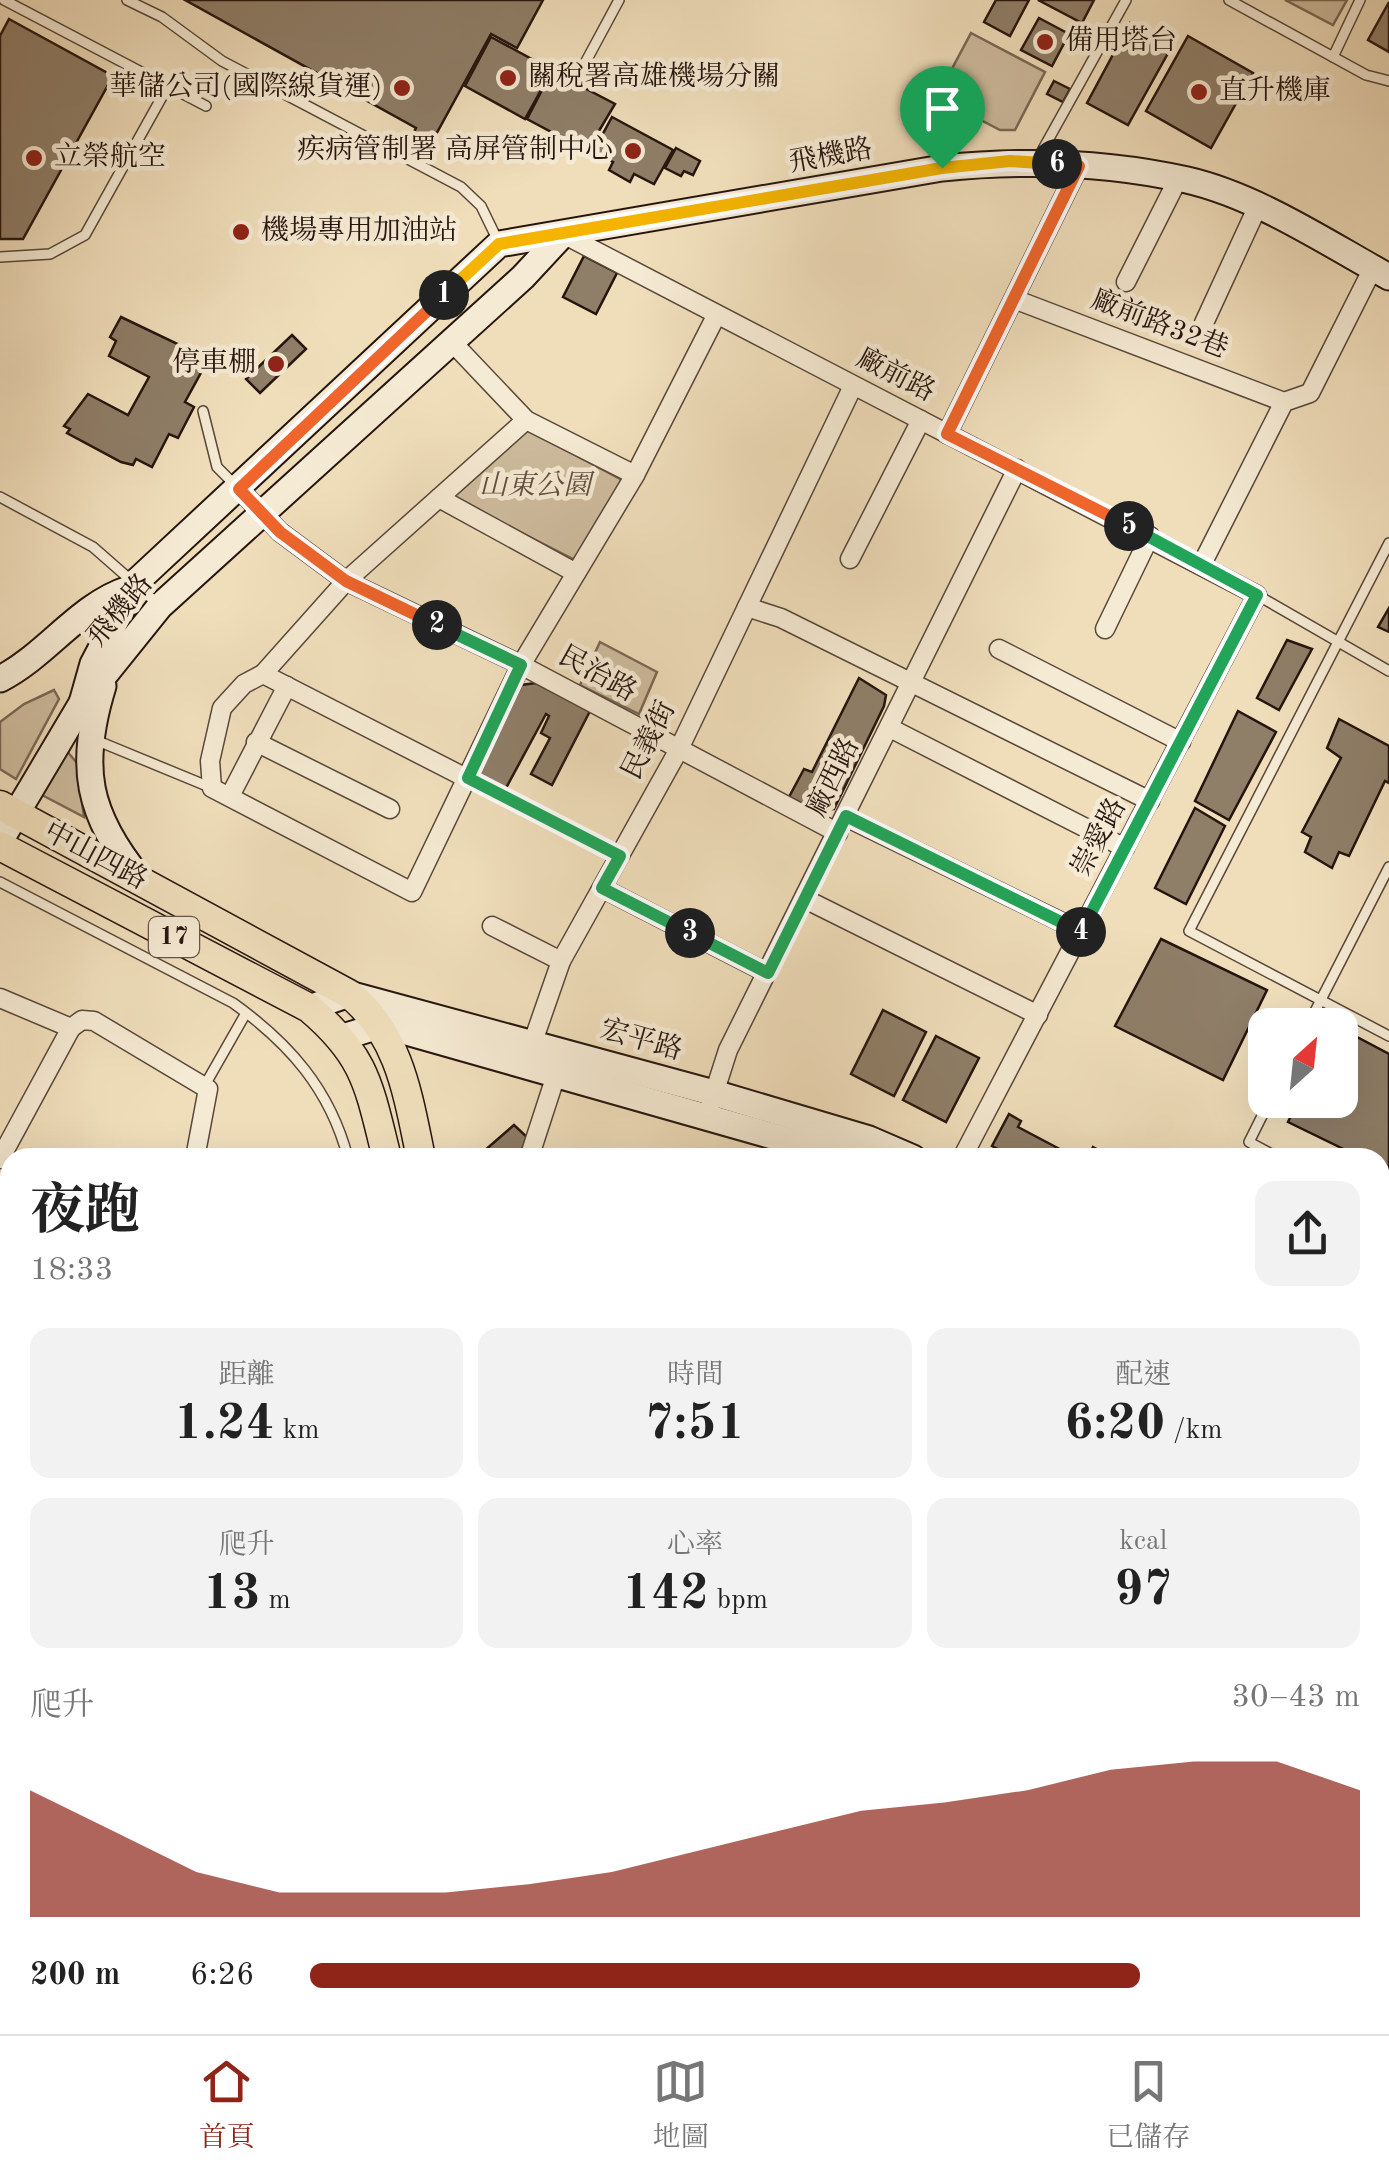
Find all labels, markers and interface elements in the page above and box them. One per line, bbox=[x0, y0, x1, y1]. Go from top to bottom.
place label: 備用塔台 bbox=[1065, 25, 1177, 56]
marker: 備用塔台 bbox=[1034, 31, 1056, 53]
place label: 關稅署高雄機場分關 bbox=[528, 61, 780, 92]
pin bbox=[900, 66, 985, 169]
marker: 關稅署高雄機場分關 bbox=[497, 67, 519, 89]
place label: 華儲公司(國際線貨運) bbox=[109, 71, 382, 102]
place label: 直升機庫 bbox=[1219, 75, 1331, 106]
marker: 華儲公司(國際線貨運) bbox=[391, 77, 413, 99]
icon: arrive bbox=[915, 81, 970, 136]
marker: 直升機庫 bbox=[1188, 81, 1210, 103]
street label: 飛機路 bbox=[787, 133, 875, 178]
place label: 疾病管制署 高屏管制中心 bbox=[297, 134, 613, 165]
pin: 6 bbox=[1032, 139, 1082, 189]
marker: 疾病管制署 高屏管制中心 bbox=[622, 140, 644, 162]
place label: 立榮航空 bbox=[54, 141, 166, 172]
marker: 立榮航空 bbox=[23, 147, 45, 169]
text: 6 bbox=[1049, 150, 1065, 178]
place label: 機場專用加油站 bbox=[261, 215, 457, 246]
marker: 機場專用加油站 bbox=[230, 221, 252, 243]
pin: 1 bbox=[419, 270, 469, 320]
text: 1 bbox=[436, 281, 452, 309]
street label: 廠前路32巷 bbox=[1087, 283, 1233, 364]
street label: 廠前路 bbox=[851, 342, 940, 408]
place label: 停車棚 bbox=[172, 347, 256, 378]
marker: 停車棚 bbox=[265, 353, 287, 375]
park label: 山東公園 bbox=[479, 470, 595, 501]
pin: 5 bbox=[1104, 501, 1154, 551]
text: 5 bbox=[1121, 512, 1137, 540]
street label: 飛機路 bbox=[81, 568, 159, 652]
pin: 2 bbox=[412, 600, 462, 650]
text: 2 bbox=[429, 611, 445, 639]
street label: 民治路 bbox=[553, 640, 642, 708]
street label: 民義街 bbox=[616, 696, 682, 785]
street label: 廠西路 bbox=[800, 733, 865, 822]
street label: 崇愛路 bbox=[1065, 793, 1132, 882]
street label: 中山四路 bbox=[39, 816, 152, 896]
pin: 4 bbox=[1056, 907, 1106, 957]
pin: 3 bbox=[665, 908, 715, 958]
road number: 17 bbox=[149, 917, 199, 957]
text: 4 bbox=[1073, 918, 1089, 946]
text: 3 bbox=[682, 919, 698, 947]
north arrow bbox=[1248, 1008, 1358, 1118]
map controls bbox=[1248, 1008, 1358, 1118]
street label: 宏平路 bbox=[597, 1013, 686, 1066]
button: share bbox=[1255, 1181, 1360, 1286]
text: 夜跑 bbox=[30, 1186, 140, 1241]
text: 18:33 bbox=[30, 1255, 113, 1287]
text: 距離 bbox=[219, 1362, 275, 1390]
text: 時間 bbox=[667, 1362, 723, 1390]
text: 配速 bbox=[1115, 1362, 1171, 1390]
text: 1.24 bbox=[174, 1400, 275, 1450]
text: 7:51 bbox=[644, 1400, 745, 1450]
text: 6:20 bbox=[1064, 1400, 1165, 1450]
text: km bbox=[275, 1417, 319, 1445]
text: /km bbox=[1165, 1417, 1222, 1445]
text: kcal bbox=[1119, 1528, 1167, 1556]
text: 爬升 bbox=[219, 1532, 275, 1560]
text: 心率 bbox=[667, 1532, 723, 1560]
text: 97 bbox=[1114, 1566, 1172, 1616]
text: 13 bbox=[203, 1570, 261, 1620]
text: 142 bbox=[622, 1570, 709, 1620]
text: m bbox=[261, 1587, 291, 1615]
text: bpm bbox=[709, 1587, 768, 1615]
text: 30–43 m bbox=[1232, 1682, 1360, 1714]
text: 爬升 bbox=[30, 1691, 94, 1723]
text: 200 m bbox=[30, 1960, 120, 1992]
text: 6:26 bbox=[190, 1960, 255, 1992]
tab: 首頁 bbox=[199, 2054, 255, 2157]
tab: 地圖 bbox=[652, 2054, 708, 2157]
tab: 已儲存 bbox=[1106, 2054, 1190, 2157]

